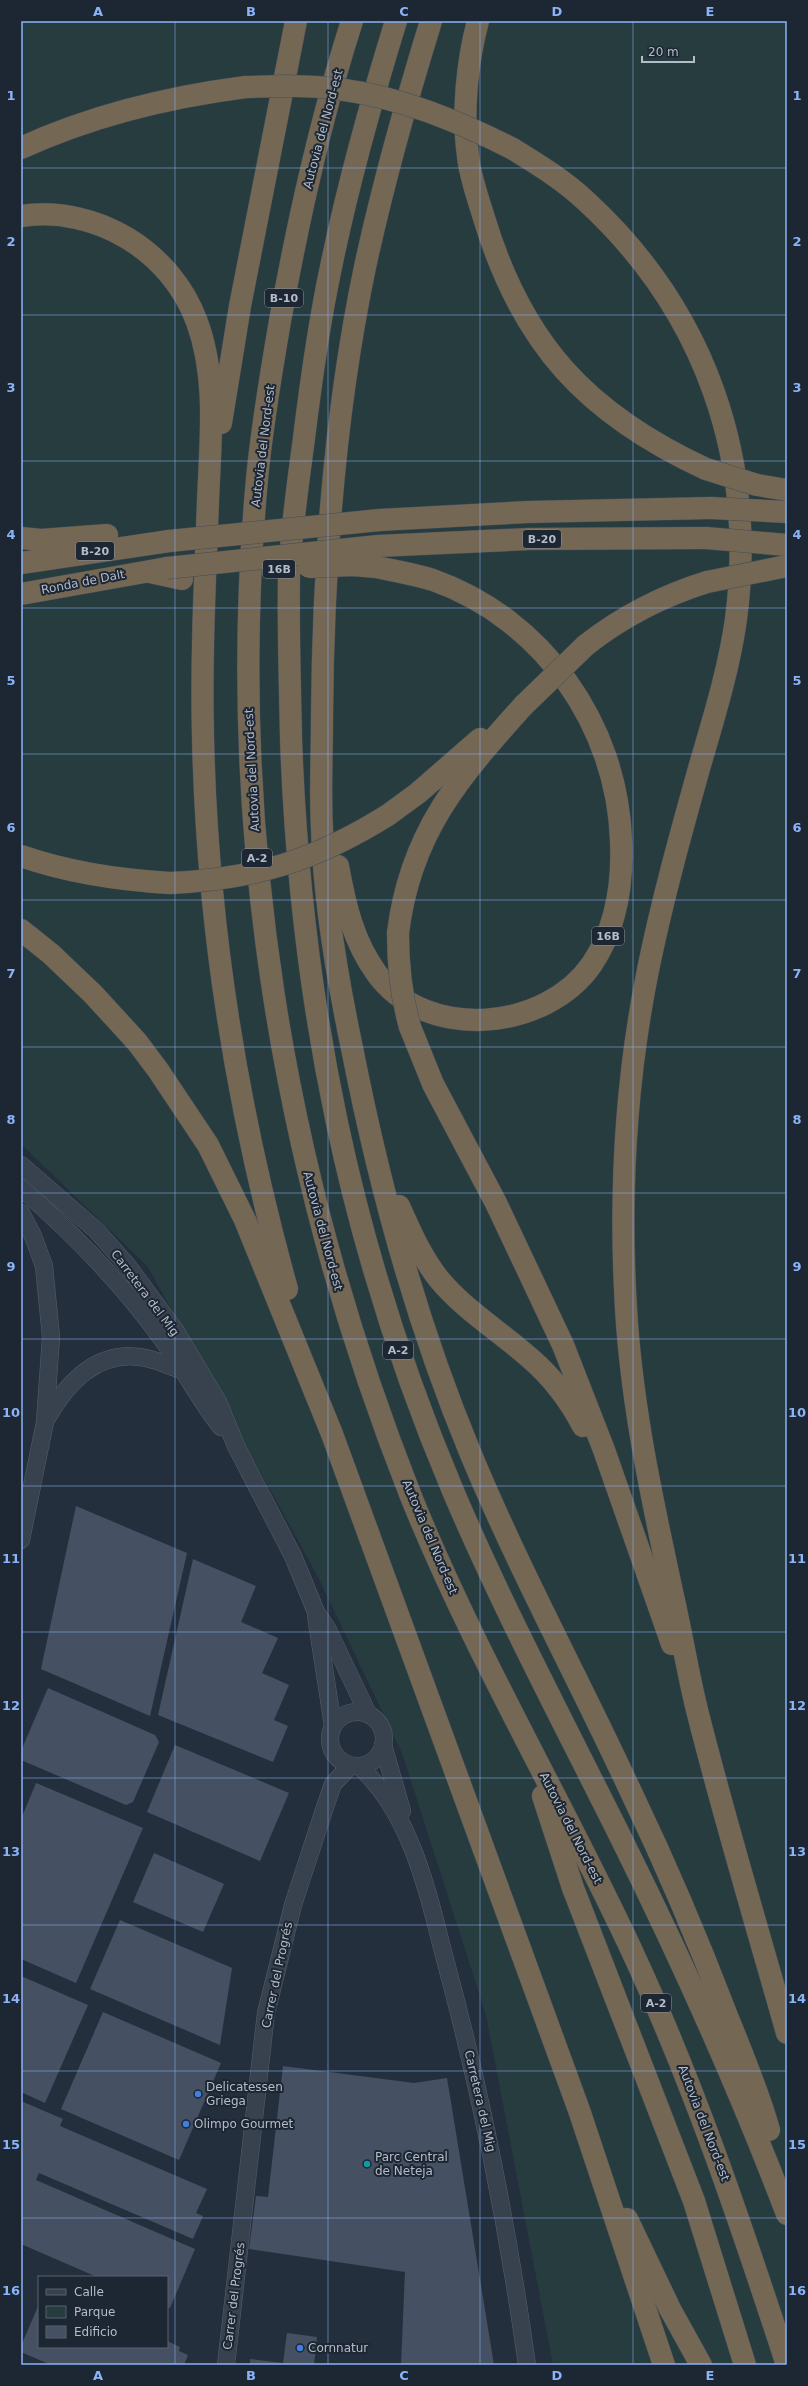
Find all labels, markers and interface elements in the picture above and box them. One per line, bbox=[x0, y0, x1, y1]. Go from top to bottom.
text: A bbox=[93, 4, 103, 19]
text: B bbox=[246, 4, 256, 19]
text: C bbox=[399, 4, 409, 19]
text: D bbox=[552, 4, 563, 19]
text: E bbox=[706, 4, 714, 19]
scale bar bbox=[642, 38, 694, 64]
text: 20 m bbox=[648, 45, 679, 59]
street label: Autovia del Nord-est bbox=[300, 68, 346, 190]
text: 1 bbox=[6, 88, 16, 103]
text: 1 bbox=[792, 88, 802, 103]
text: 2 bbox=[6, 234, 16, 249]
text: 2 bbox=[792, 234, 802, 249]
road number: B-10 bbox=[265, 289, 303, 307]
text: 3 bbox=[6, 380, 16, 395]
text: 3 bbox=[792, 380, 802, 395]
street label: Autovia del Nord-est bbox=[249, 384, 277, 508]
text: 4 bbox=[6, 527, 16, 542]
text: 4 bbox=[792, 527, 802, 542]
road number: B-20 bbox=[523, 530, 561, 548]
road number: B-20 bbox=[76, 542, 114, 560]
road number: 16B bbox=[263, 560, 295, 578]
street label: Ronda de Dalt bbox=[40, 567, 126, 597]
text: 5 bbox=[6, 673, 16, 688]
text: 5 bbox=[792, 673, 802, 688]
street label: Autovia del Nord-est bbox=[242, 708, 262, 832]
text: 6 bbox=[6, 820, 16, 835]
text: 6 bbox=[792, 820, 802, 835]
road number: A-2 bbox=[242, 849, 272, 867]
road number: 16B bbox=[592, 927, 624, 945]
text: 7 bbox=[6, 966, 16, 981]
text: 7 bbox=[792, 966, 802, 981]
text: 8 bbox=[6, 1112, 16, 1127]
text: 8 bbox=[792, 1112, 802, 1127]
street label: Autovia del Nord-est bbox=[300, 1170, 346, 1292]
street label: Carretera del Mig bbox=[108, 1247, 182, 1339]
text: 9 bbox=[6, 1259, 16, 1274]
text: 9 bbox=[792, 1259, 802, 1274]
road number: A-2 bbox=[383, 1341, 413, 1359]
text: 10 bbox=[2, 1405, 20, 1420]
text: 10 bbox=[788, 1405, 806, 1420]
street label: Autovia del Nord-est bbox=[400, 1478, 461, 1597]
text: 11 bbox=[2, 1551, 20, 1566]
text: 11 bbox=[788, 1551, 806, 1566]
text: 12 bbox=[2, 1698, 20, 1713]
text: 12 bbox=[788, 1698, 806, 1713]
street label: Autovia del Nord-est bbox=[537, 1770, 605, 1886]
text: 13 bbox=[2, 1844, 20, 1859]
text: 13 bbox=[788, 1844, 806, 1859]
street label: Carrer del Progrés bbox=[259, 1921, 295, 2029]
text: 14 bbox=[2, 1991, 20, 2006]
text: 14 bbox=[788, 1991, 806, 2006]
road number: A-2 bbox=[641, 1994, 671, 2012]
street label: Carretera del Mig bbox=[461, 2049, 499, 2153]
street label: Autovia del Nord-est bbox=[675, 2063, 733, 2183]
place label: Delicatessen Griega bbox=[206, 2080, 283, 2108]
marker: Delicatessen Griega bbox=[193, 2089, 203, 2099]
place label: Olimpo Gourmet bbox=[194, 2117, 294, 2131]
marker: Olimpo Gourmet bbox=[181, 2119, 191, 2129]
text: 15 bbox=[2, 2137, 20, 2152]
text: 15 bbox=[788, 2137, 806, 2152]
place label: Parc Central de Neteja bbox=[375, 2150, 448, 2178]
marker: Parc Central de Neteja bbox=[362, 2159, 372, 2169]
street label: Carrer del Progrés bbox=[220, 2241, 248, 2351]
legend bbox=[38, 2276, 168, 2348]
text: 16 bbox=[2, 2283, 20, 2298]
text: 16 bbox=[788, 2283, 806, 2298]
text: Calle bbox=[74, 2285, 104, 2299]
text: Parque bbox=[74, 2305, 115, 2319]
text: Edificio bbox=[74, 2325, 117, 2339]
place label: Cornnatur bbox=[308, 2341, 368, 2355]
marker: Cornnatur bbox=[295, 2343, 305, 2353]
text: A bbox=[93, 2368, 103, 2383]
text: B bbox=[246, 2368, 256, 2383]
text: C bbox=[399, 2368, 409, 2383]
text: D bbox=[552, 2368, 563, 2383]
text: E bbox=[706, 2368, 714, 2383]

